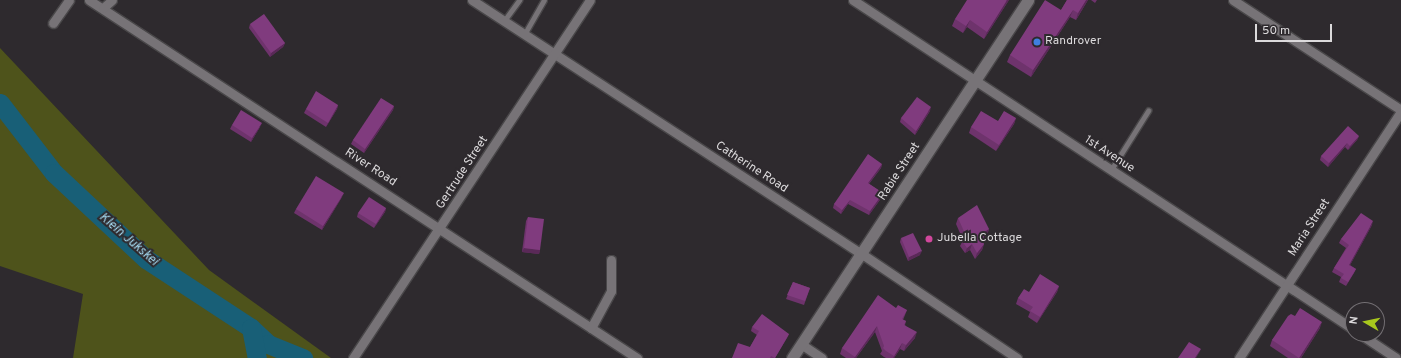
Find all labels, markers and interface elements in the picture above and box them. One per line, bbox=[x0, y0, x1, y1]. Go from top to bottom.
scale bar bbox=[1257, 16, 1334, 42]
text: 50 m bbox=[1262, 23, 1290, 39]
place label: Randrover bbox=[1045, 35, 1101, 49]
marker: Randrover bbox=[1032, 37, 1042, 47]
street label: 1st Avenue bbox=[1081, 133, 1137, 177]
street label: Gertrude Street bbox=[434, 134, 492, 212]
street label: Catherine Road bbox=[712, 139, 790, 197]
street label: Rabie Street bbox=[876, 140, 924, 204]
street label: River Road bbox=[341, 146, 399, 190]
street label: Maria Street bbox=[1286, 197, 1334, 259]
water label: Klein Jukskei bbox=[95, 210, 161, 270]
place label: Jubella Cottage bbox=[937, 232, 1022, 246]
marker: Jubella Cottage bbox=[924, 234, 934, 244]
north arrow bbox=[1345, 302, 1385, 342]
text: N bbox=[1347, 315, 1362, 325]

